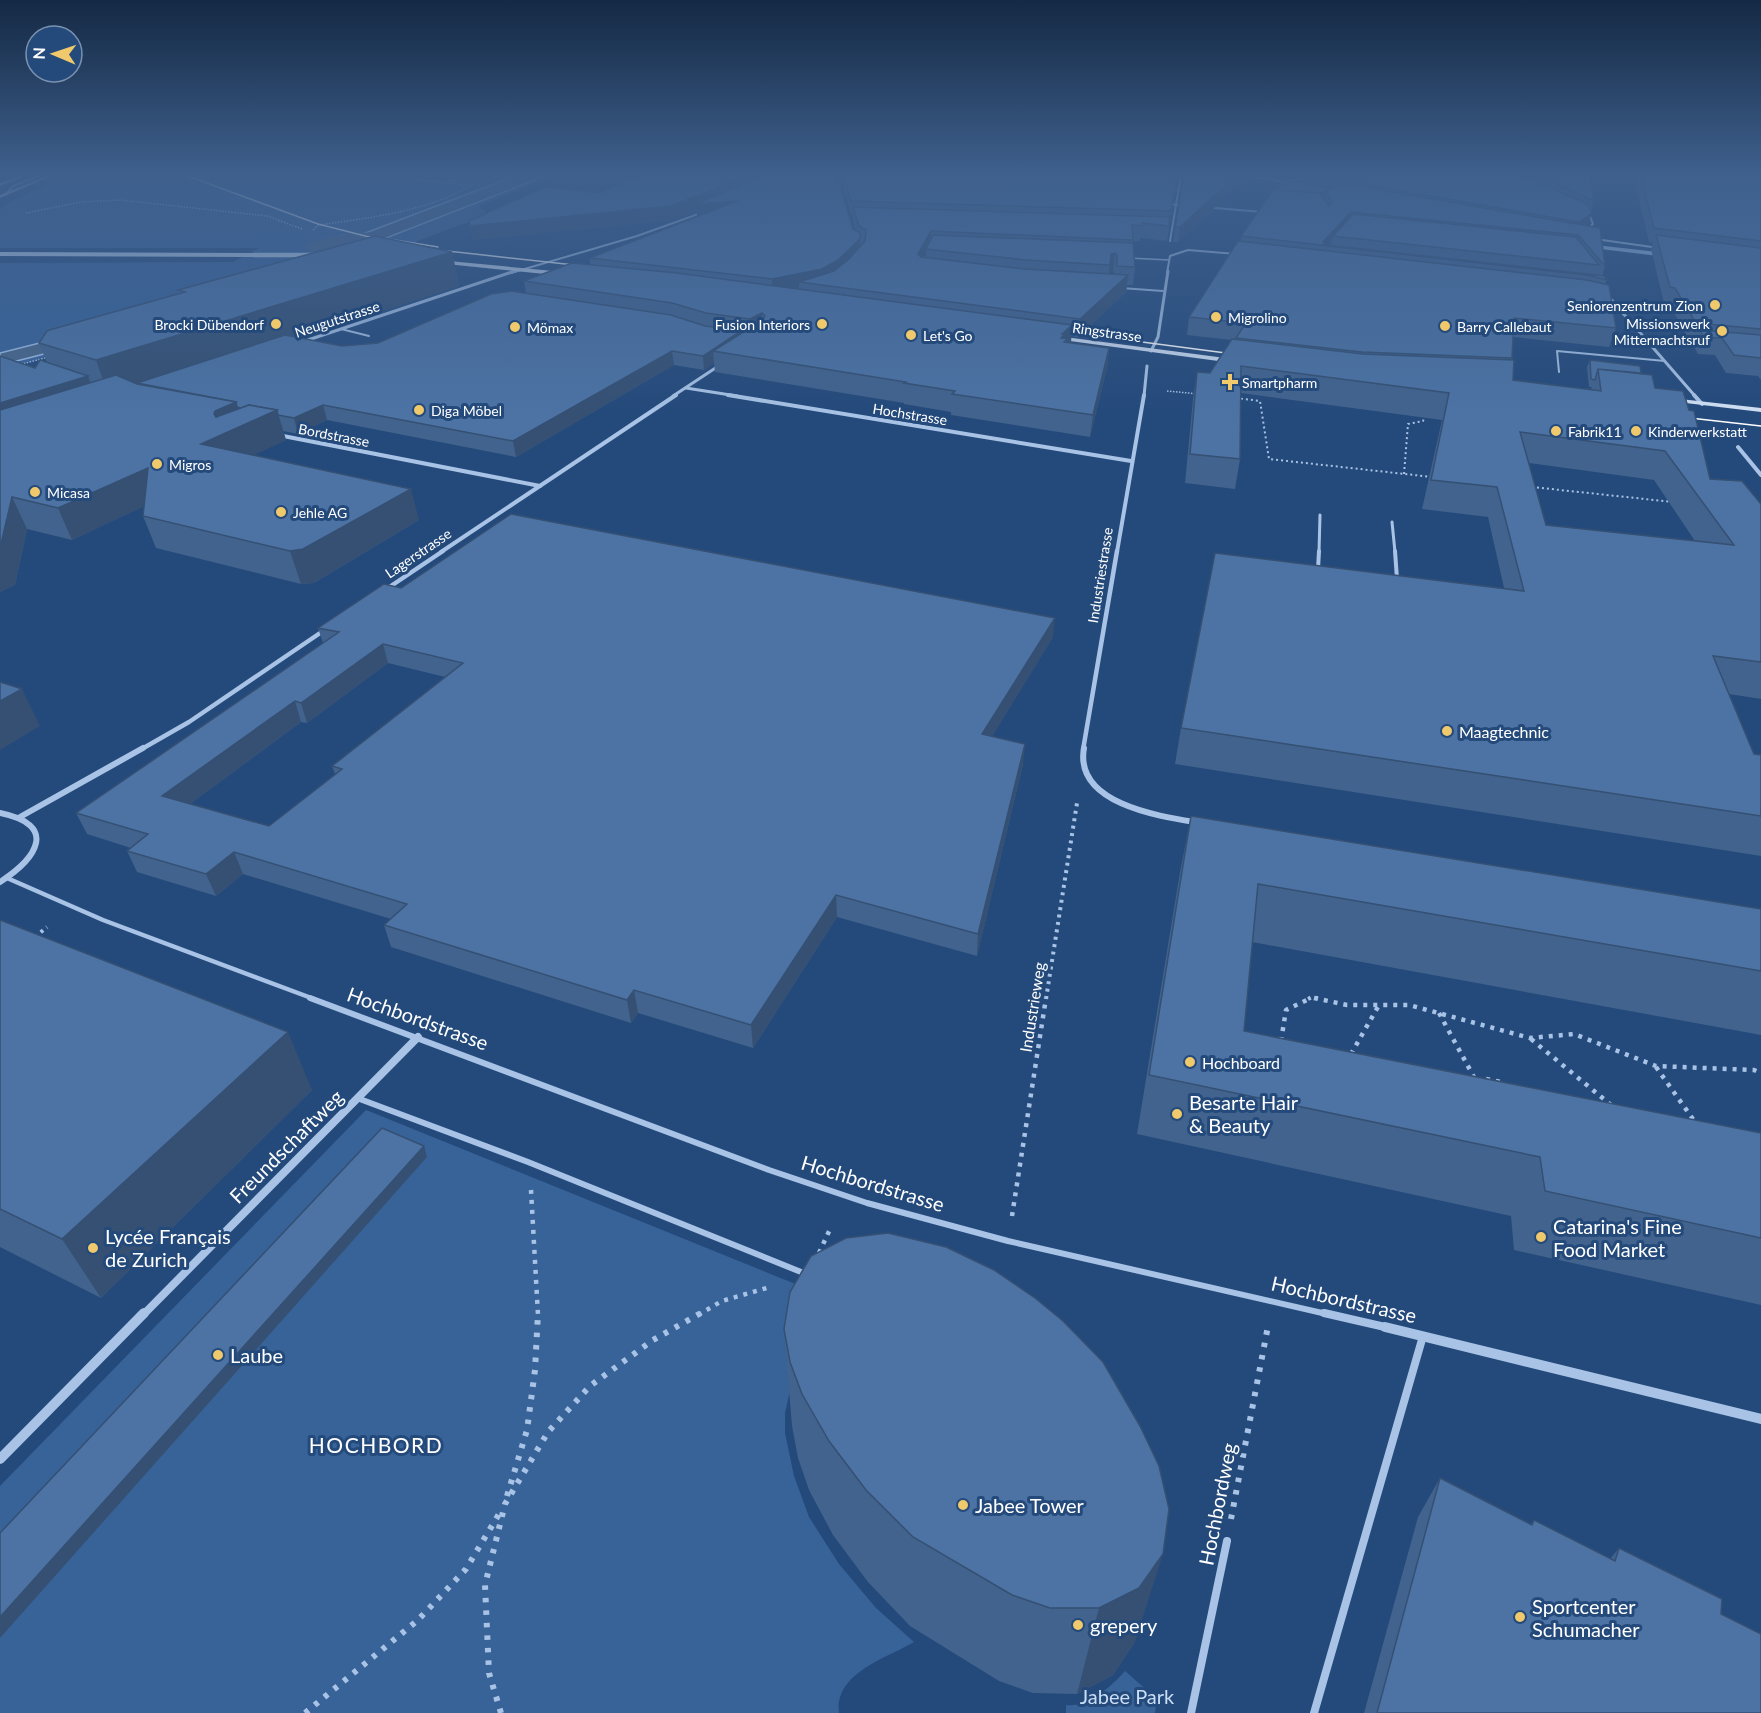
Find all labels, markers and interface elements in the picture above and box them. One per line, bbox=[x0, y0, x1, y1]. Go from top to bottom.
north arrow bbox=[24, 24, 84, 84]
text: N bbox=[29, 47, 48, 60]
street label: Neugutstrasse bbox=[292, 297, 382, 341]
place label: Seniorenzentrum Zion bbox=[1567, 297, 1703, 314]
marker: Seniorenzentrum Zion bbox=[1708, 298, 1722, 312]
place label: Migrolino bbox=[1228, 309, 1287, 326]
marker: Migrolino bbox=[1209, 310, 1223, 324]
place label: Missionswerk Mitternachtsruf bbox=[1614, 315, 1711, 348]
place label: Brocki Dübendorf bbox=[154, 316, 264, 333]
place label: Fusion Interiors bbox=[715, 316, 810, 333]
marker: Brocki Dübendorf bbox=[269, 317, 283, 331]
marker: Fusion Interiors bbox=[815, 317, 829, 331]
place label: Barry Callebaut bbox=[1457, 318, 1551, 335]
place label: Mömax bbox=[527, 319, 573, 336]
street label: Ringstrasse bbox=[1071, 319, 1143, 345]
marker: Barry Callebaut bbox=[1438, 319, 1452, 333]
marker: Mömax bbox=[508, 320, 522, 334]
marker: Missionswerk Mitternachtsruf bbox=[1715, 324, 1729, 338]
place label: Let's Go bbox=[923, 327, 973, 344]
marker: Let's Go bbox=[904, 328, 918, 342]
place label: Smartpharm bbox=[1242, 374, 1317, 391]
marker: Smartpharm bbox=[1223, 375, 1237, 389]
street label: Hochstrasse bbox=[871, 400, 949, 428]
place label: Diga Möbel bbox=[431, 402, 502, 419]
marker: Diga Möbel bbox=[412, 403, 426, 417]
street label: Bordstrasse bbox=[297, 420, 371, 450]
place label: Fabrik11 bbox=[1568, 423, 1622, 440]
place label: Kinderwerkstatt bbox=[1648, 423, 1747, 440]
marker: Fabrik11 bbox=[1549, 424, 1563, 438]
marker: Kinderwerkstatt bbox=[1629, 424, 1643, 438]
place label: Migros bbox=[169, 456, 211, 473]
marker: Migros bbox=[150, 457, 164, 471]
place label: Micasa bbox=[47, 484, 90, 501]
marker: Micasa bbox=[28, 485, 42, 499]
place label: Jehle AG bbox=[293, 504, 347, 521]
marker: Jehle AG bbox=[274, 505, 288, 519]
street label: Lagerstrasse bbox=[382, 525, 454, 581]
street label: Industriestrasse bbox=[1084, 526, 1116, 624]
place label: Maagtechnic bbox=[1459, 722, 1549, 741]
marker: Maagtechnic bbox=[1440, 724, 1454, 738]
street label: Industrieweg bbox=[1015, 961, 1049, 1053]
street label: Hochbordstrasse bbox=[344, 981, 492, 1055]
place label: Hochboard bbox=[1202, 1053, 1280, 1072]
marker: Hochboard bbox=[1183, 1055, 1197, 1069]
street label: Freundschaftweg bbox=[224, 1084, 348, 1208]
place label: Besarte Hair & Beauty bbox=[1189, 1090, 1299, 1137]
marker: Besarte Hair & Beauty bbox=[1170, 1107, 1184, 1121]
street label: Hochbordstrasse bbox=[799, 1150, 947, 1216]
place label: Catarina's Fine Food Market bbox=[1553, 1214, 1682, 1261]
place label: Lycée Français de Zurich bbox=[105, 1224, 231, 1271]
marker: Catarina's Fine Food Market bbox=[1534, 1230, 1548, 1244]
marker: Lycée Français de Zurich bbox=[86, 1241, 100, 1255]
street label: Hochbordstrasse bbox=[1269, 1271, 1419, 1327]
place label: Laube bbox=[230, 1343, 283, 1367]
marker: Laube bbox=[211, 1348, 225, 1362]
district label: HOCHBORD bbox=[309, 1432, 443, 1457]
street label: Hochbordweg bbox=[1193, 1441, 1241, 1567]
place label: Jabee Tower bbox=[975, 1493, 1085, 1517]
marker: Jabee Tower bbox=[956, 1498, 970, 1512]
place label: Sportcenter Schumacher bbox=[1532, 1594, 1640, 1641]
marker: Sportcenter Schumacher bbox=[1513, 1610, 1527, 1624]
place label: grepery bbox=[1090, 1613, 1158, 1637]
marker: grepery bbox=[1071, 1618, 1085, 1632]
park label: Jabee Park bbox=[1080, 1684, 1175, 1708]

